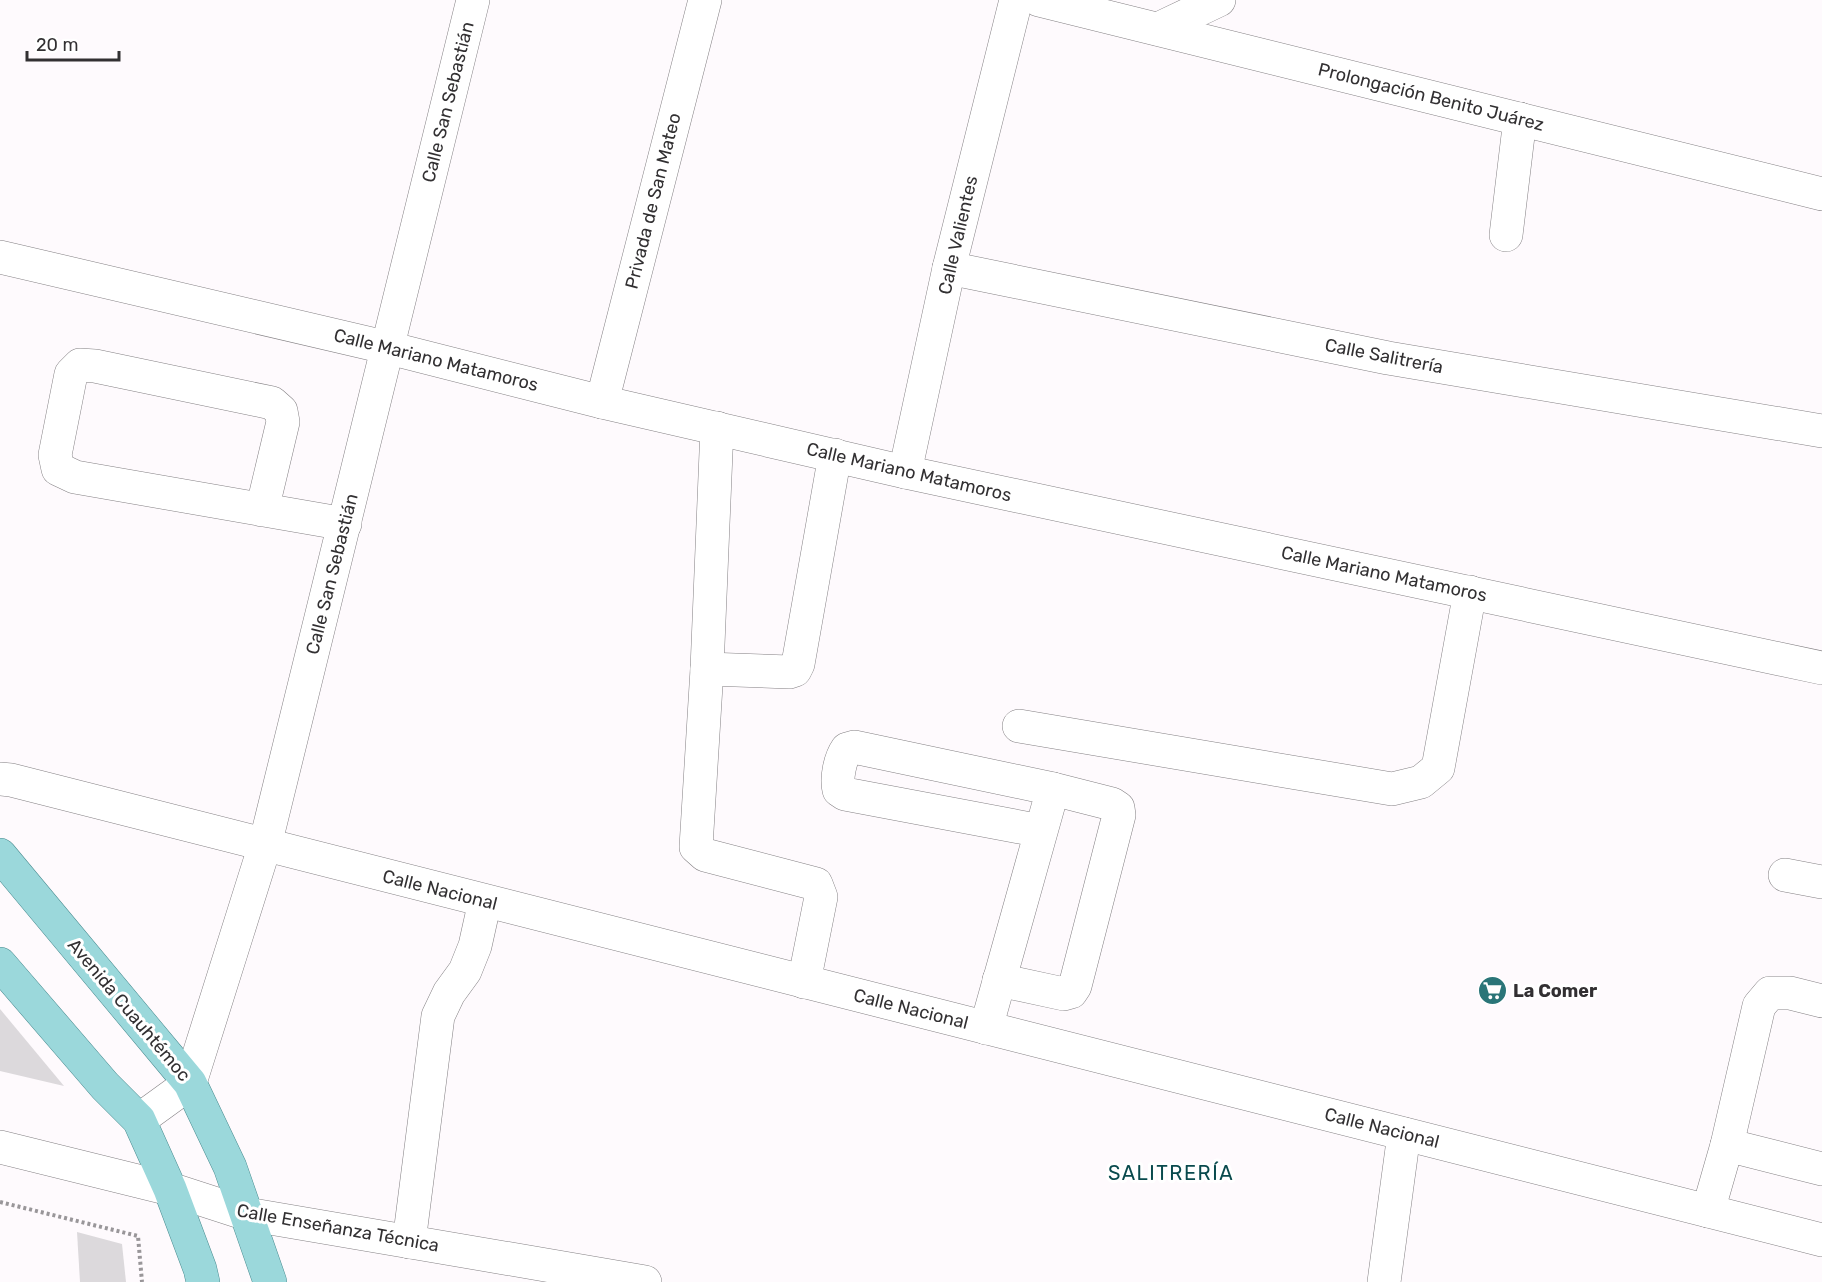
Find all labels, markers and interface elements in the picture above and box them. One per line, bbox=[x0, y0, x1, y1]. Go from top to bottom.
street label: Calle San Sebastián bbox=[417, 19, 479, 185]
scale bar bbox=[27, 24, 118, 62]
text: 20 m bbox=[36, 34, 78, 56]
street label: Prolongación Benito Juárez bbox=[1316, 58, 1546, 136]
street label: Privada de San Mateo bbox=[620, 111, 686, 291]
street label: Calle Valientes bbox=[934, 173, 982, 297]
street label: Calle Mariano Matamoros bbox=[332, 324, 540, 396]
street label: Calle Salitrería bbox=[1323, 334, 1445, 378]
street label: Calle Mariano Matamoros bbox=[804, 438, 1014, 506]
street label: Calle San Sebastián bbox=[301, 491, 363, 657]
street label: Calle Mariano Matamoros bbox=[1279, 541, 1489, 607]
street label: Calle Nacional bbox=[380, 865, 500, 915]
street label: Avenida Cuauhtémoc bbox=[63, 934, 195, 1086]
supermarket icon: La Comer bbox=[1476, 975, 1508, 1007]
place label: La Comer bbox=[1513, 980, 1597, 1002]
street label: Calle Nacional bbox=[851, 984, 971, 1034]
street label: Calle Nacional bbox=[1322, 1103, 1442, 1153]
district label: SALITRERÍA bbox=[1108, 1161, 1234, 1185]
street label: Calle Enseñanza Técnica bbox=[235, 1199, 441, 1257]

